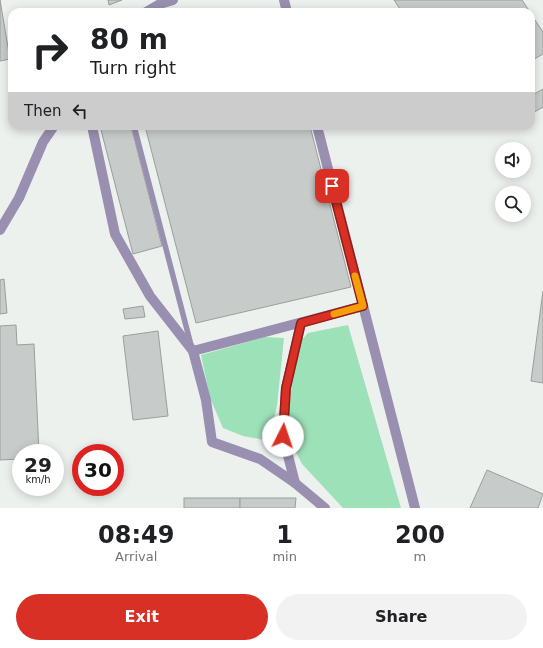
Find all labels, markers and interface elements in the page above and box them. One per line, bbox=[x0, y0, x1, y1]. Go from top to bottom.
text: 80 m bbox=[90, 23, 168, 56]
icon: right bbox=[24, 24, 76, 76]
text: Turn right bbox=[90, 57, 176, 78]
icon: left bbox=[69, 100, 91, 122]
text: Then bbox=[24, 102, 61, 120]
map controls bbox=[495, 142, 531, 222]
button: sound bbox=[495, 142, 531, 178]
pin bbox=[315, 169, 349, 203]
icon: arrive bbox=[321, 175, 343, 197]
button: search bbox=[495, 186, 531, 222]
position arrow bbox=[262, 415, 304, 457]
speed limit sign: 30 bbox=[72, 444, 124, 496]
text: 29 bbox=[24, 453, 52, 477]
text: km/h bbox=[25, 474, 51, 485]
text: 08:49 bbox=[98, 521, 174, 549]
text: 1 bbox=[276, 521, 293, 549]
text: 200 bbox=[395, 521, 445, 549]
text: Arrival bbox=[115, 549, 157, 564]
text: min bbox=[272, 549, 297, 564]
text: m bbox=[414, 549, 426, 564]
button: Exit bbox=[16, 594, 268, 640]
button: Share bbox=[276, 594, 527, 640]

